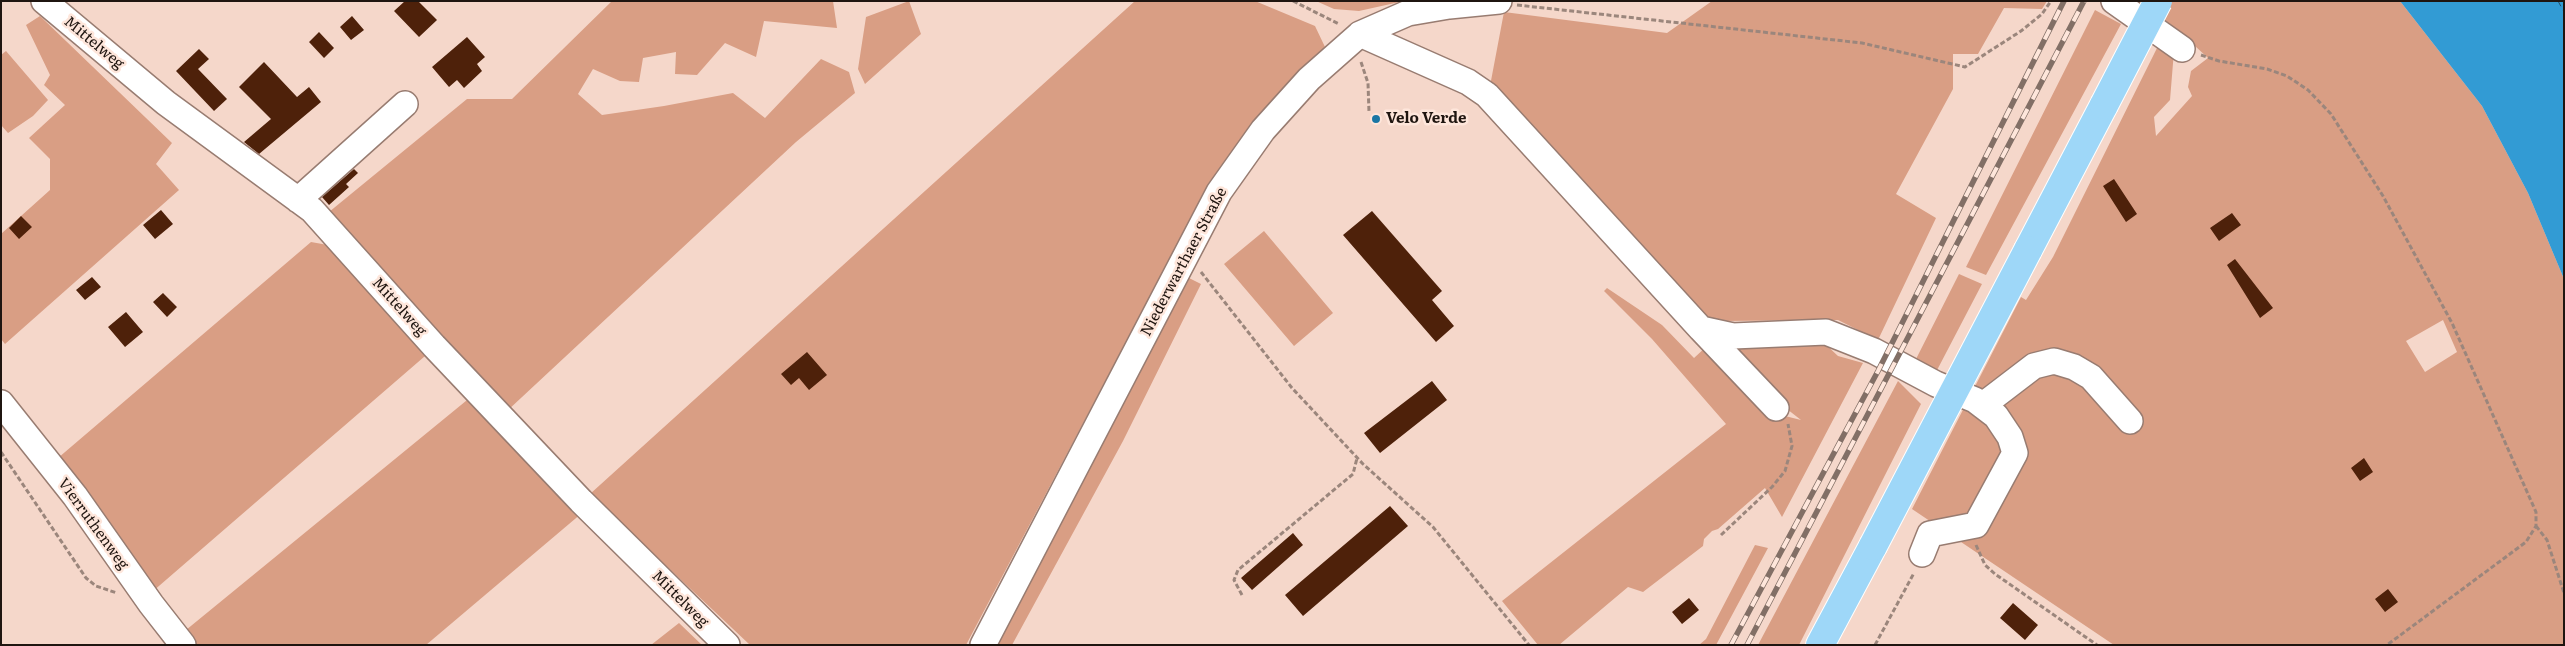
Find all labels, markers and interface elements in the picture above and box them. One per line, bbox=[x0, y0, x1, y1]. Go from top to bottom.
street label: Mittelweg bbox=[60, 13, 128, 73]
place label: Velo Verde bbox=[1386, 110, 1466, 128]
marker: Velo Verde bbox=[1370, 113, 1382, 125]
street label: Niederwarthaer Straße bbox=[1137, 185, 1231, 339]
street label: Mittelweg bbox=[368, 274, 430, 340]
street label: Vierruthenweg bbox=[54, 475, 132, 573]
street label: Mittelweg bbox=[648, 567, 712, 631]

